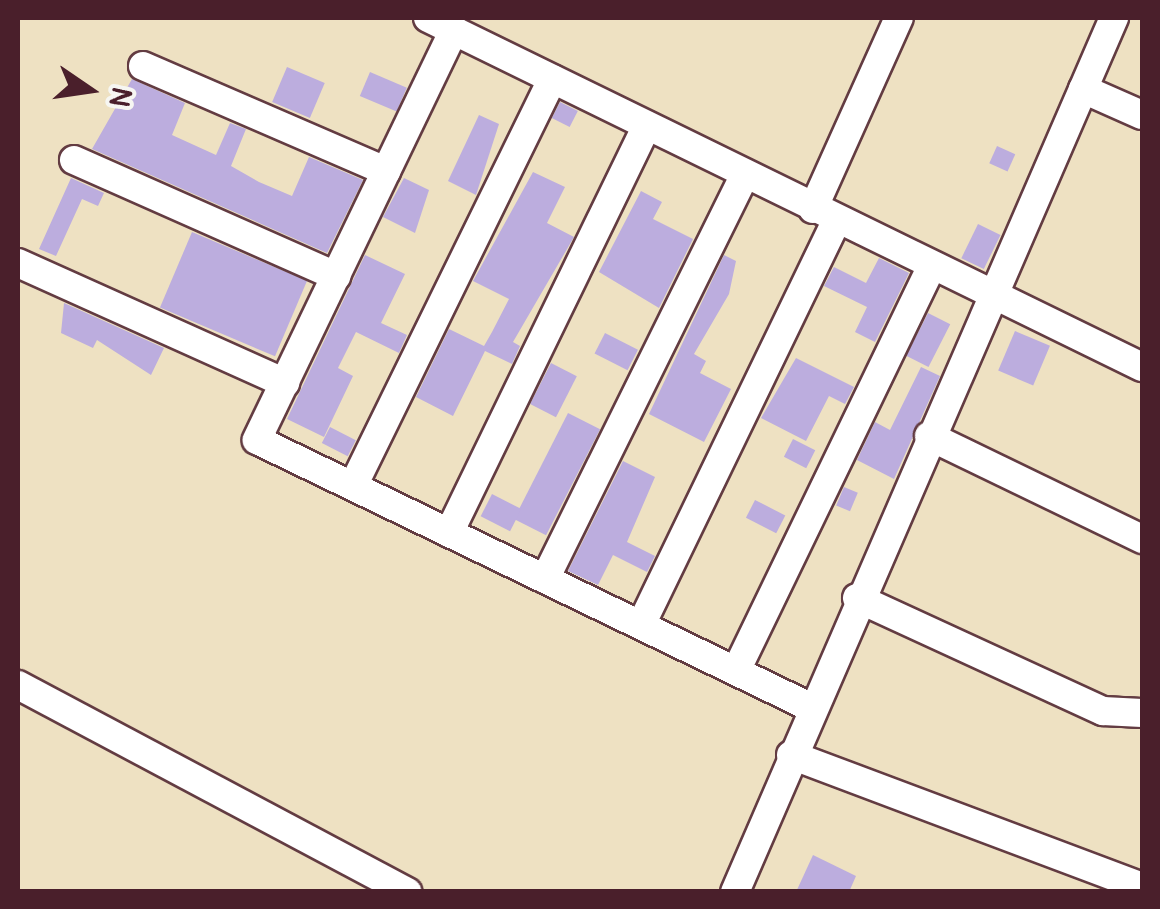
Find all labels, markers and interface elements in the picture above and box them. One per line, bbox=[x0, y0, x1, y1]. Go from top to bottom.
north arrow bbox=[40, 40, 140, 140]
text: N bbox=[101, 84, 139, 110]

